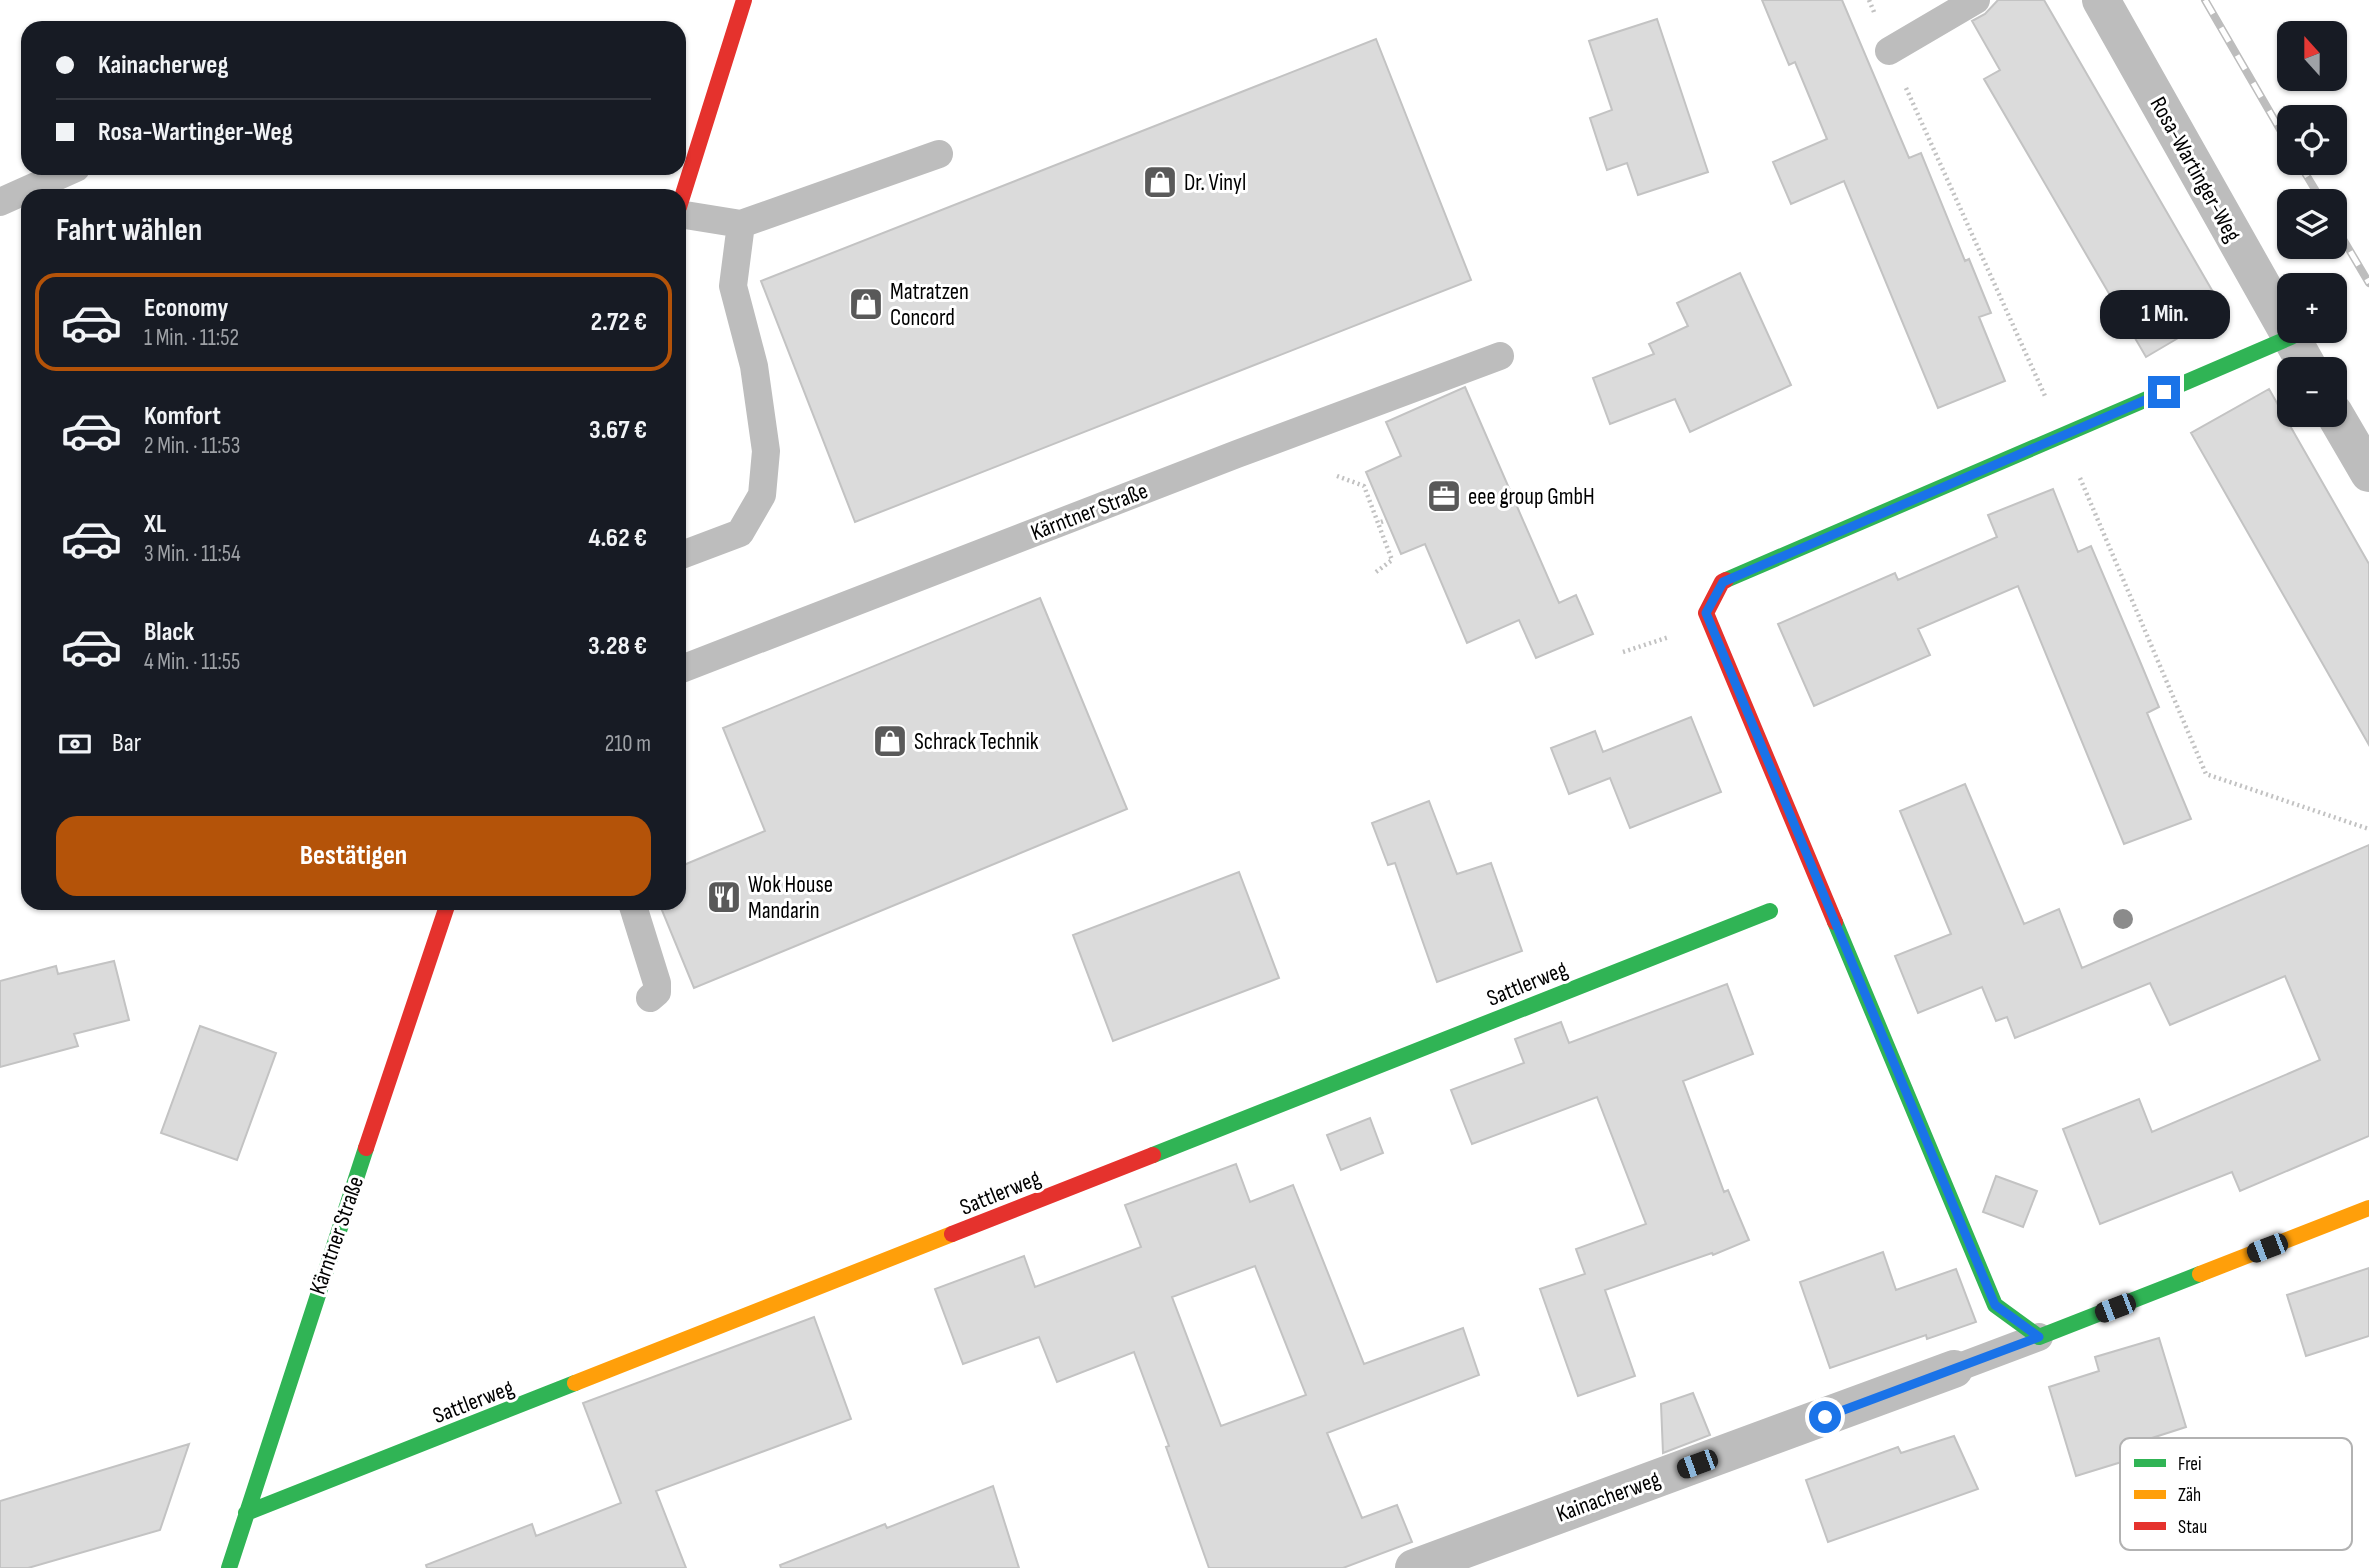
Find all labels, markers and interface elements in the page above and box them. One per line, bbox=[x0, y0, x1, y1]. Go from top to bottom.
north arrow bbox=[2277, 21, 2347, 91]
map controls bbox=[2277, 21, 2347, 427]
text: Kainacherweg bbox=[98, 50, 228, 81]
street label: Rosa-Wartinger-Weg bbox=[2144, 92, 2247, 247]
button: locate bbox=[2277, 105, 2347, 175]
text: Rosa-Wartinger-Weg bbox=[98, 117, 293, 148]
shop icon: Dr. Vinyl bbox=[1141, 163, 1179, 201]
place label: Dr. Vinyl bbox=[1184, 169, 1246, 197]
button: layers bbox=[2277, 189, 2347, 259]
text: Fahrt wählen bbox=[56, 211, 202, 250]
button: + bbox=[2277, 273, 2347, 343]
place label: Matratzen Concord bbox=[890, 278, 969, 332]
shop icon: Matratzen Concord bbox=[847, 285, 885, 323]
callout: 1 Min. bbox=[2099, 290, 2229, 340]
icon: car bbox=[60, 291, 123, 354]
text: Economy bbox=[144, 293, 228, 324]
text: 1 Min. bbox=[2141, 300, 2189, 328]
text: 2.72 € bbox=[591, 307, 647, 338]
text: 1 Min. · 11:52 bbox=[144, 324, 239, 352]
button: − bbox=[2277, 357, 2347, 427]
route end bbox=[2148, 376, 2180, 408]
icon: car bbox=[60, 399, 123, 462]
text: Komfort bbox=[144, 401, 221, 432]
text: 3.67 € bbox=[589, 415, 647, 446]
text: 2 Min. · 11:53 bbox=[144, 432, 240, 460]
street label: Kärntner Straße bbox=[1027, 477, 1152, 547]
office icon: eee group GmbH bbox=[1425, 477, 1463, 515]
place label: eee group GmbH bbox=[1468, 483, 1595, 511]
icon: car bbox=[60, 507, 123, 570]
text: XL bbox=[144, 509, 166, 540]
text: 4.62 € bbox=[588, 523, 647, 554]
text: 3 Min. · 11:54 bbox=[144, 540, 241, 568]
icon: car bbox=[60, 615, 123, 678]
text: Black bbox=[144, 617, 194, 648]
text: 3.28 € bbox=[588, 631, 647, 662]
text: 4 Min. · 11:55 bbox=[144, 648, 240, 676]
shop icon: Schrack Technik bbox=[871, 722, 909, 760]
icon: cash bbox=[56, 725, 94, 763]
text: Bar bbox=[112, 728, 141, 759]
place label: Schrack Technik bbox=[914, 728, 1039, 756]
text: 210 m bbox=[605, 730, 651, 758]
button: Bestätigen bbox=[56, 816, 651, 896]
place label: Wok House Mandarin bbox=[748, 871, 833, 925]
restaurant icon: Wok House Mandarin bbox=[705, 878, 743, 916]
street label: Sattlerweg bbox=[1483, 955, 1572, 1013]
street label: Sattlerweg bbox=[956, 1164, 1045, 1222]
street label: Kärntner Straße bbox=[304, 1173, 370, 1298]
car bbox=[2244, 1231, 2291, 1265]
car bbox=[2092, 1291, 2139, 1325]
street label: Sattlerweg bbox=[429, 1374, 518, 1430]
route start bbox=[1809, 1401, 1841, 1433]
legend bbox=[2120, 1438, 2352, 1550]
car bbox=[1674, 1447, 1721, 1481]
text: Frei bbox=[2178, 1453, 2202, 1476]
street label: Kainacherweg bbox=[1553, 1465, 1664, 1529]
text: Zäh bbox=[2178, 1484, 2201, 1507]
text: Stau bbox=[2178, 1516, 2207, 1539]

